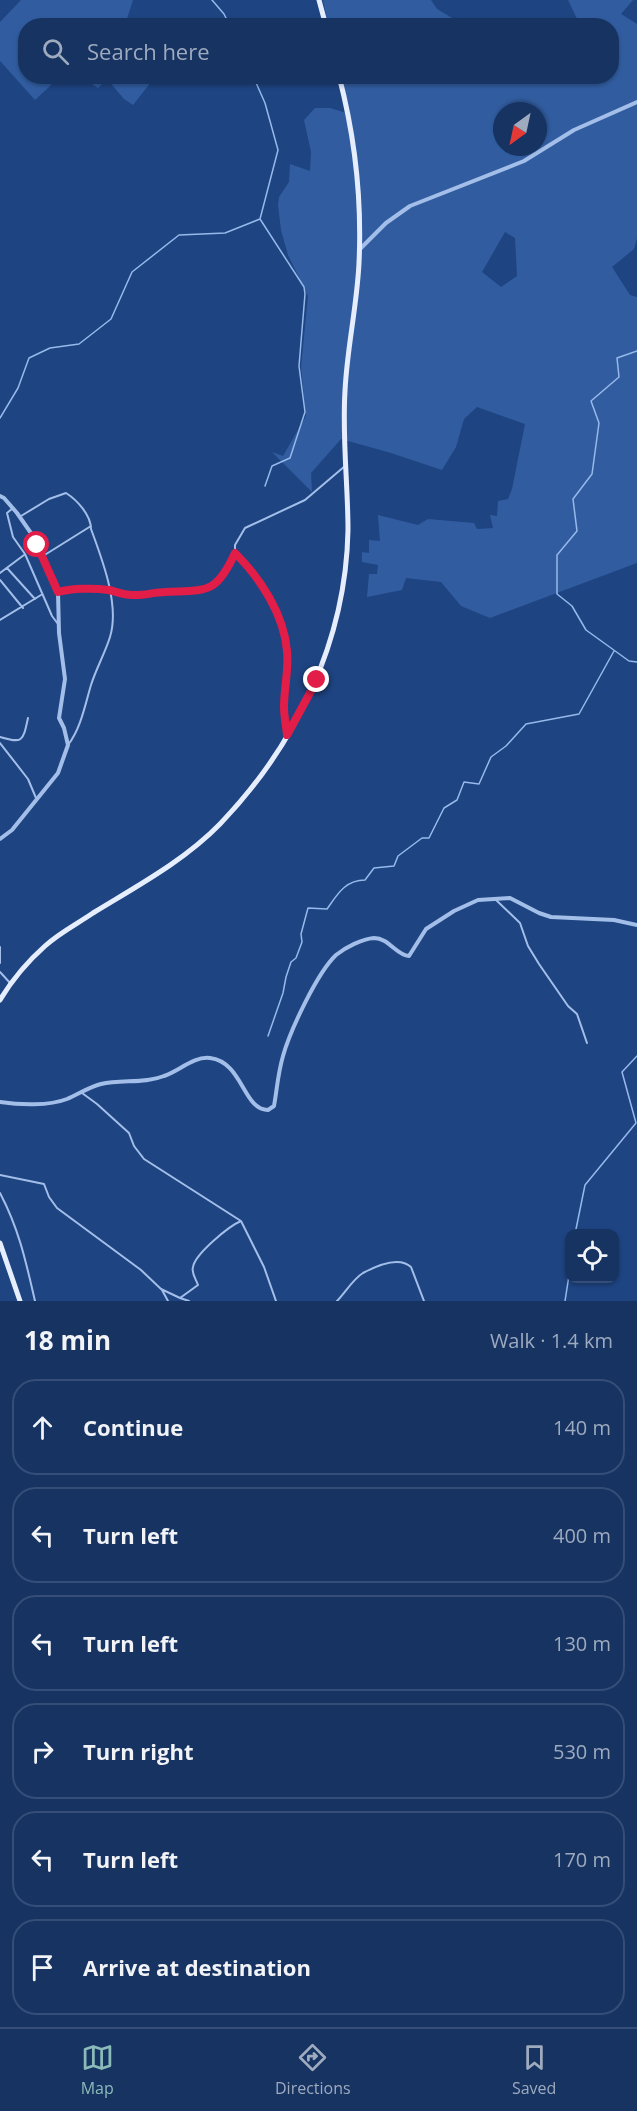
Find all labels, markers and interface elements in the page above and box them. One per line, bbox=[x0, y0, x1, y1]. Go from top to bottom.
search box bbox=[18, 18, 619, 84]
icon: search bbox=[39, 35, 72, 68]
text: Search here bbox=[87, 36, 210, 66]
north arrow bbox=[493, 102, 547, 156]
route start bbox=[23, 531, 49, 557]
route end bbox=[303, 666, 329, 692]
map controls bbox=[565, 1229, 619, 1283]
button: locate bbox=[565, 1229, 619, 1283]
text: 18 min bbox=[24, 1322, 111, 1358]
text: Walk · 1.4 km bbox=[490, 1327, 613, 1354]
icon: ahead bbox=[26, 1411, 59, 1444]
text: Continue bbox=[83, 1412, 183, 1442]
text: 140 m bbox=[553, 1414, 611, 1441]
icon: left bbox=[26, 1519, 59, 1552]
text: Turn left bbox=[83, 1520, 178, 1550]
text: 400 m bbox=[553, 1522, 611, 1549]
icon: left bbox=[26, 1627, 59, 1660]
text: Turn left bbox=[83, 1628, 178, 1658]
text: 130 m bbox=[553, 1630, 611, 1657]
icon: right bbox=[26, 1735, 59, 1768]
text: Turn right bbox=[83, 1736, 194, 1766]
text: 530 m bbox=[553, 1738, 611, 1765]
icon: left bbox=[26, 1843, 59, 1876]
text: Turn left bbox=[83, 1844, 178, 1874]
text: 170 m bbox=[553, 1846, 611, 1873]
icon: arrive bbox=[26, 1951, 59, 1984]
text: Arrive at destination bbox=[83, 1952, 311, 1982]
tab: Map bbox=[81, 2041, 114, 2099]
tab: Directions bbox=[275, 2041, 351, 2099]
tab: Saved bbox=[512, 2041, 556, 2099]

